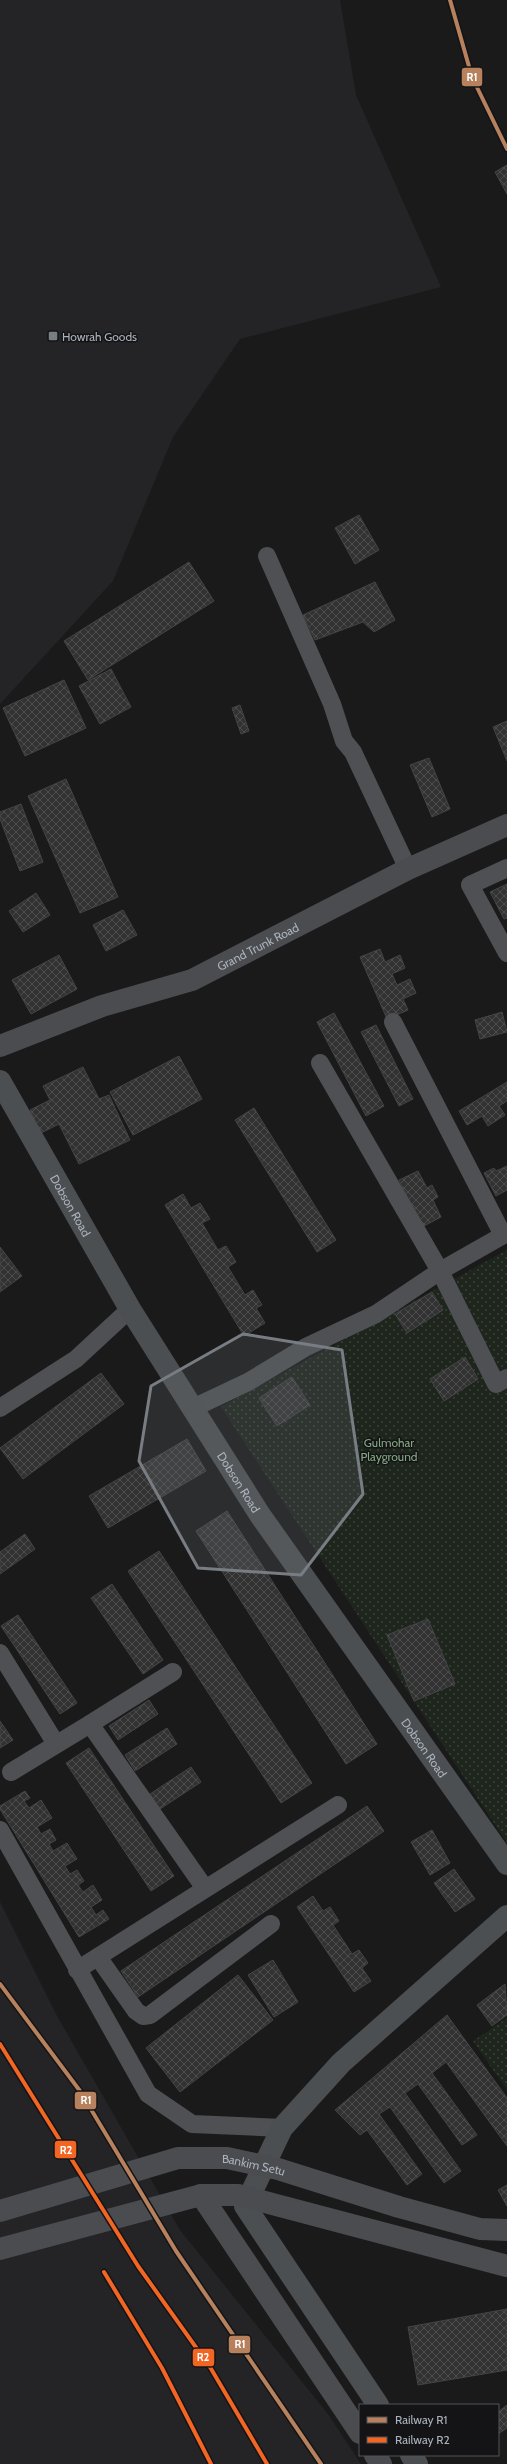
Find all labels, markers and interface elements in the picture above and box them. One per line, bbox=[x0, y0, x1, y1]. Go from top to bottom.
line badge: R1 bbox=[461, 67, 483, 87]
text: R1 bbox=[467, 70, 477, 84]
place label: Howrah Goods bbox=[62, 329, 137, 344]
marker: Howrah Goods bbox=[47, 330, 59, 342]
street label: Grand Trunk Road bbox=[214, 919, 301, 974]
street label: Dobson Road bbox=[47, 1172, 94, 1239]
park label: Gulmohar Playground bbox=[360, 1435, 418, 1464]
street label: Dobson Road bbox=[214, 1449, 264, 1515]
street label: Dobson Road bbox=[399, 1715, 451, 1780]
line badge: R1 bbox=[74, 2091, 97, 2110]
text: R1 bbox=[81, 2093, 91, 2107]
line badge: R2 bbox=[54, 2140, 77, 2159]
text: R2 bbox=[60, 2143, 73, 2157]
street label: Bankim Setu bbox=[222, 2151, 287, 2178]
line badge: R1 bbox=[228, 2335, 251, 2354]
text: R1 bbox=[235, 2337, 245, 2351]
line badge: R2 bbox=[192, 2348, 215, 2367]
text: R2 bbox=[197, 2350, 210, 2364]
legend bbox=[359, 2404, 499, 2456]
text: Railway R1 bbox=[395, 2412, 447, 2427]
text: Railway R2 bbox=[395, 2432, 450, 2447]

